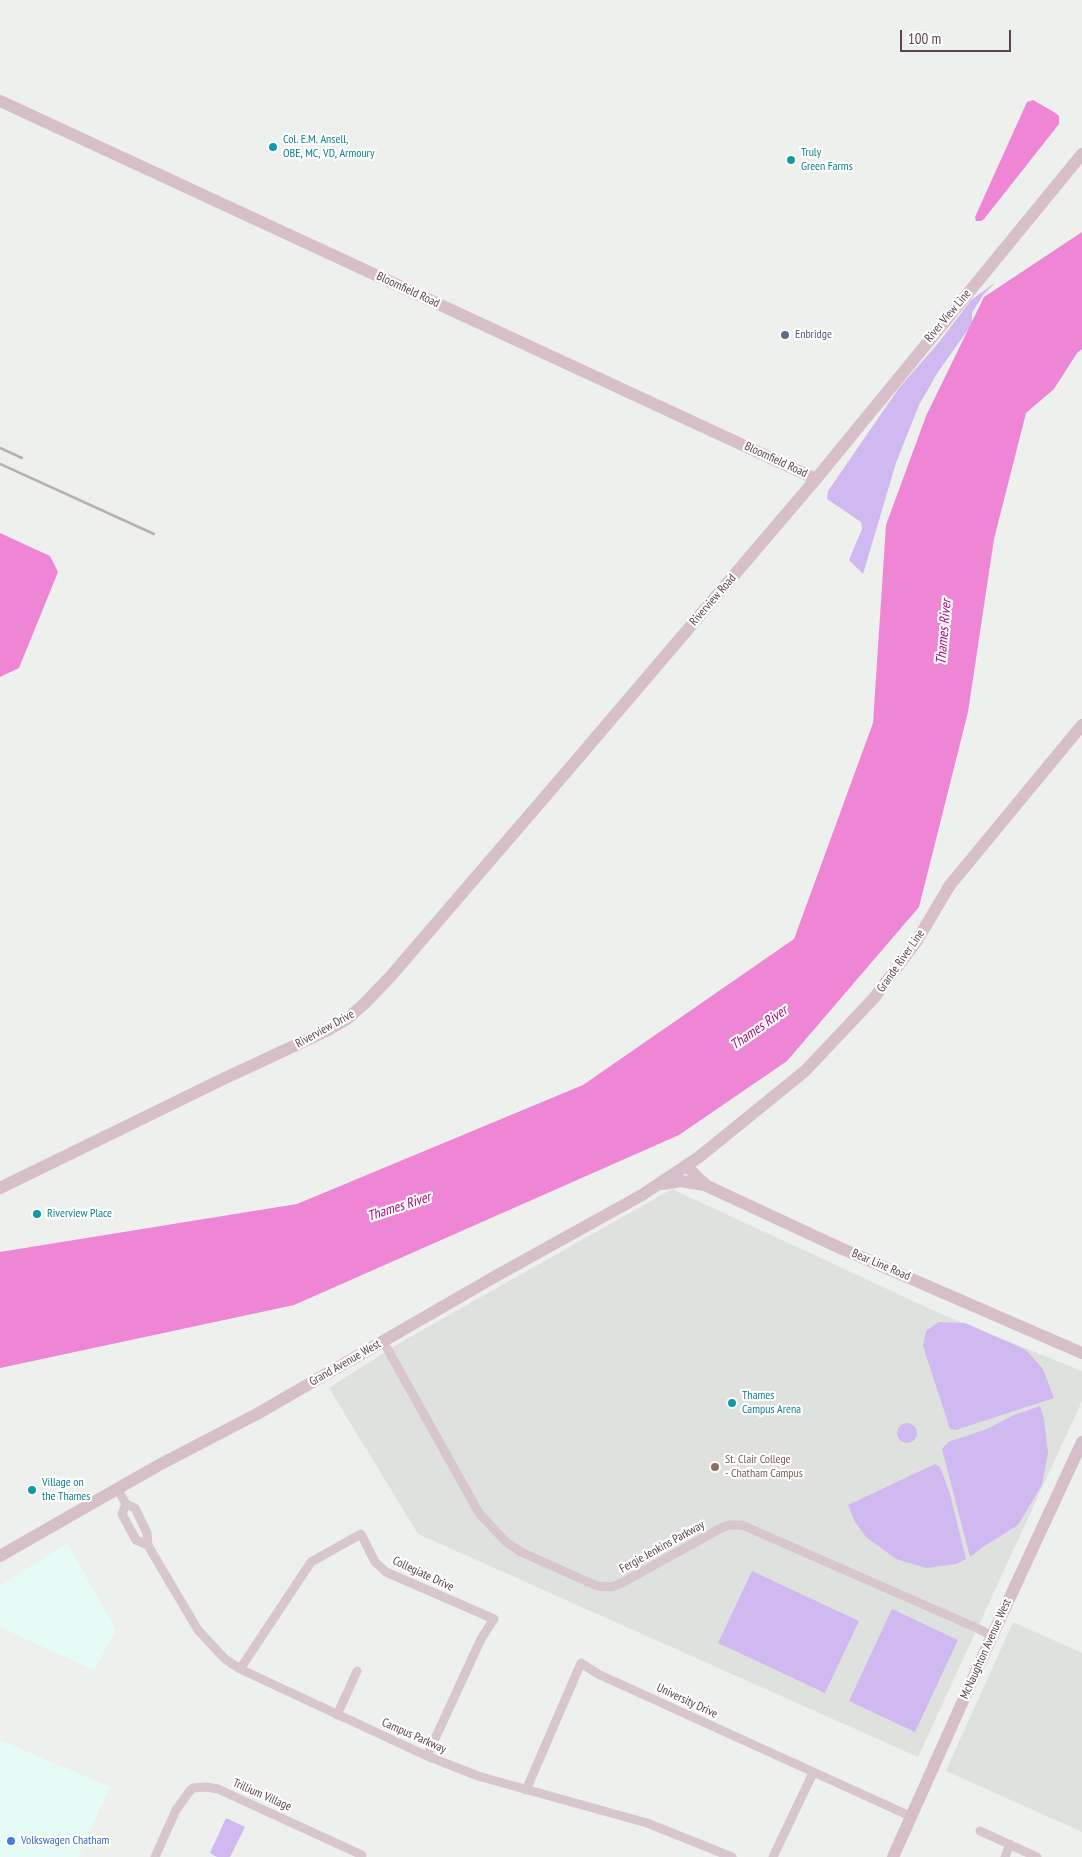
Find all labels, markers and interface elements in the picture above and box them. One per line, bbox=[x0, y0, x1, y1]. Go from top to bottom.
scale bar bbox=[902, 20, 1013, 52]
text: 100 m bbox=[908, 29, 941, 48]
place label: Col. E.M. Ansell, OBE, MC, VD, Armoury bbox=[283, 133, 374, 161]
marker: Col. E.M. Ansell, OBE, MC, VD, Armoury bbox=[267, 141, 279, 153]
place label: Truly Green Farms bbox=[801, 146, 853, 174]
marker: Truly Green Farms bbox=[785, 154, 797, 166]
street label: Bloomfield Road bbox=[374, 269, 442, 311]
street label: River View Line bbox=[922, 287, 974, 345]
place label: Enbridge bbox=[795, 328, 832, 342]
marker: Enbridge bbox=[779, 329, 791, 341]
street label: Bloomfield Road bbox=[742, 439, 810, 481]
street label: Riverview Road bbox=[687, 571, 739, 629]
water label: Thames River bbox=[933, 599, 955, 665]
street label: Grande River Line bbox=[874, 927, 928, 995]
water label: Thames River bbox=[727, 1002, 791, 1054]
street label: Riverview Drive bbox=[293, 1007, 357, 1051]
water label: Thames River bbox=[365, 1189, 433, 1225]
place label: Riverview Place bbox=[47, 1207, 112, 1221]
marker: Riverview Place bbox=[31, 1208, 43, 1220]
street label: Bear Line Road bbox=[850, 1246, 912, 1284]
street label: Grand Avenue West bbox=[307, 1337, 383, 1389]
place label: Thames Campus Arena bbox=[742, 1389, 801, 1417]
marker: Thames Campus Arena bbox=[726, 1397, 738, 1409]
place label: St. Clair College - Chatham Campus bbox=[725, 1453, 803, 1481]
marker: St. Clair College - Chatham Campus bbox=[709, 1461, 721, 1473]
place label: Village on the Thames bbox=[42, 1476, 90, 1504]
marker: Village on the Thames bbox=[26, 1484, 38, 1496]
street label: Fergie Jenkins Parkway bbox=[617, 1518, 707, 1576]
street label: Collegiate Drive bbox=[390, 1554, 456, 1594]
street label: McNaughton Avenue West bbox=[957, 1597, 1015, 1701]
street label: University Drive bbox=[654, 1681, 720, 1721]
street label: Campus Parkway bbox=[379, 1715, 449, 1757]
street label: Trillium Village bbox=[230, 1776, 294, 1814]
place label: Volkswagen Chatham bbox=[21, 1834, 109, 1848]
marker: Volkswagen Chatham bbox=[5, 1835, 17, 1847]

